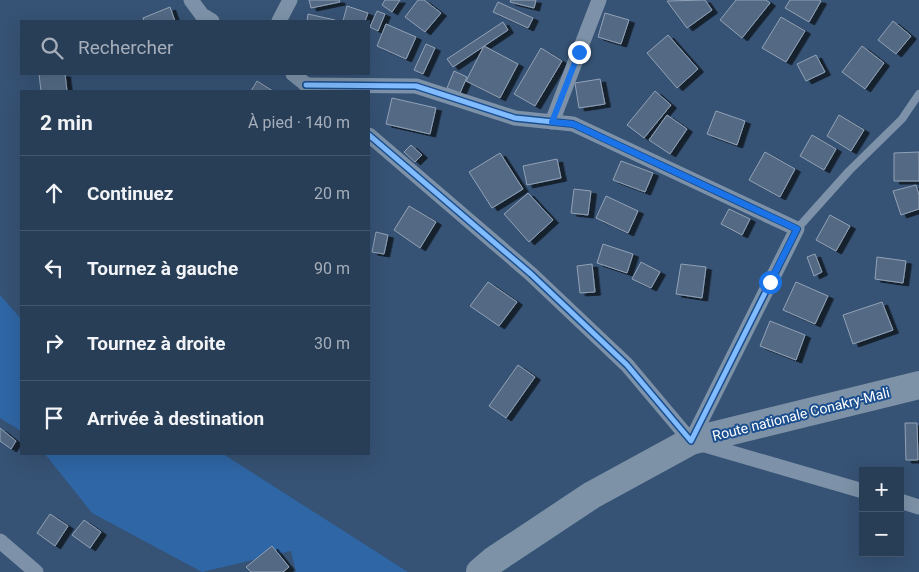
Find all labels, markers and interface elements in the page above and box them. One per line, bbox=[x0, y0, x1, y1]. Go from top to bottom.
search box bbox=[20, 20, 370, 75]
icon: search bbox=[38, 34, 66, 62]
text: Rechercher bbox=[78, 36, 173, 59]
route end bbox=[568, 41, 591, 64]
text: 2 min bbox=[40, 111, 93, 135]
text: À pied · 140 m bbox=[248, 113, 350, 132]
icon: ahead bbox=[40, 179, 68, 207]
text: Continuez bbox=[87, 182, 173, 205]
text: 20 m bbox=[314, 184, 350, 203]
icon: left bbox=[40, 254, 68, 282]
text: Tournez à gauche bbox=[87, 257, 238, 280]
text: 90 m bbox=[314, 259, 350, 278]
route start bbox=[759, 271, 782, 294]
icon: right bbox=[40, 329, 68, 357]
text: Tournez à droite bbox=[87, 332, 226, 355]
text: 30 m bbox=[314, 334, 350, 353]
street label: Route nationale Conakry-Mali bbox=[711, 384, 891, 444]
icon: arrive bbox=[40, 404, 68, 432]
text: Arrivée à destination bbox=[87, 407, 264, 430]
map controls bbox=[859, 467, 904, 557]
button: + bbox=[859, 467, 904, 512]
button: − bbox=[859, 512, 904, 557]

